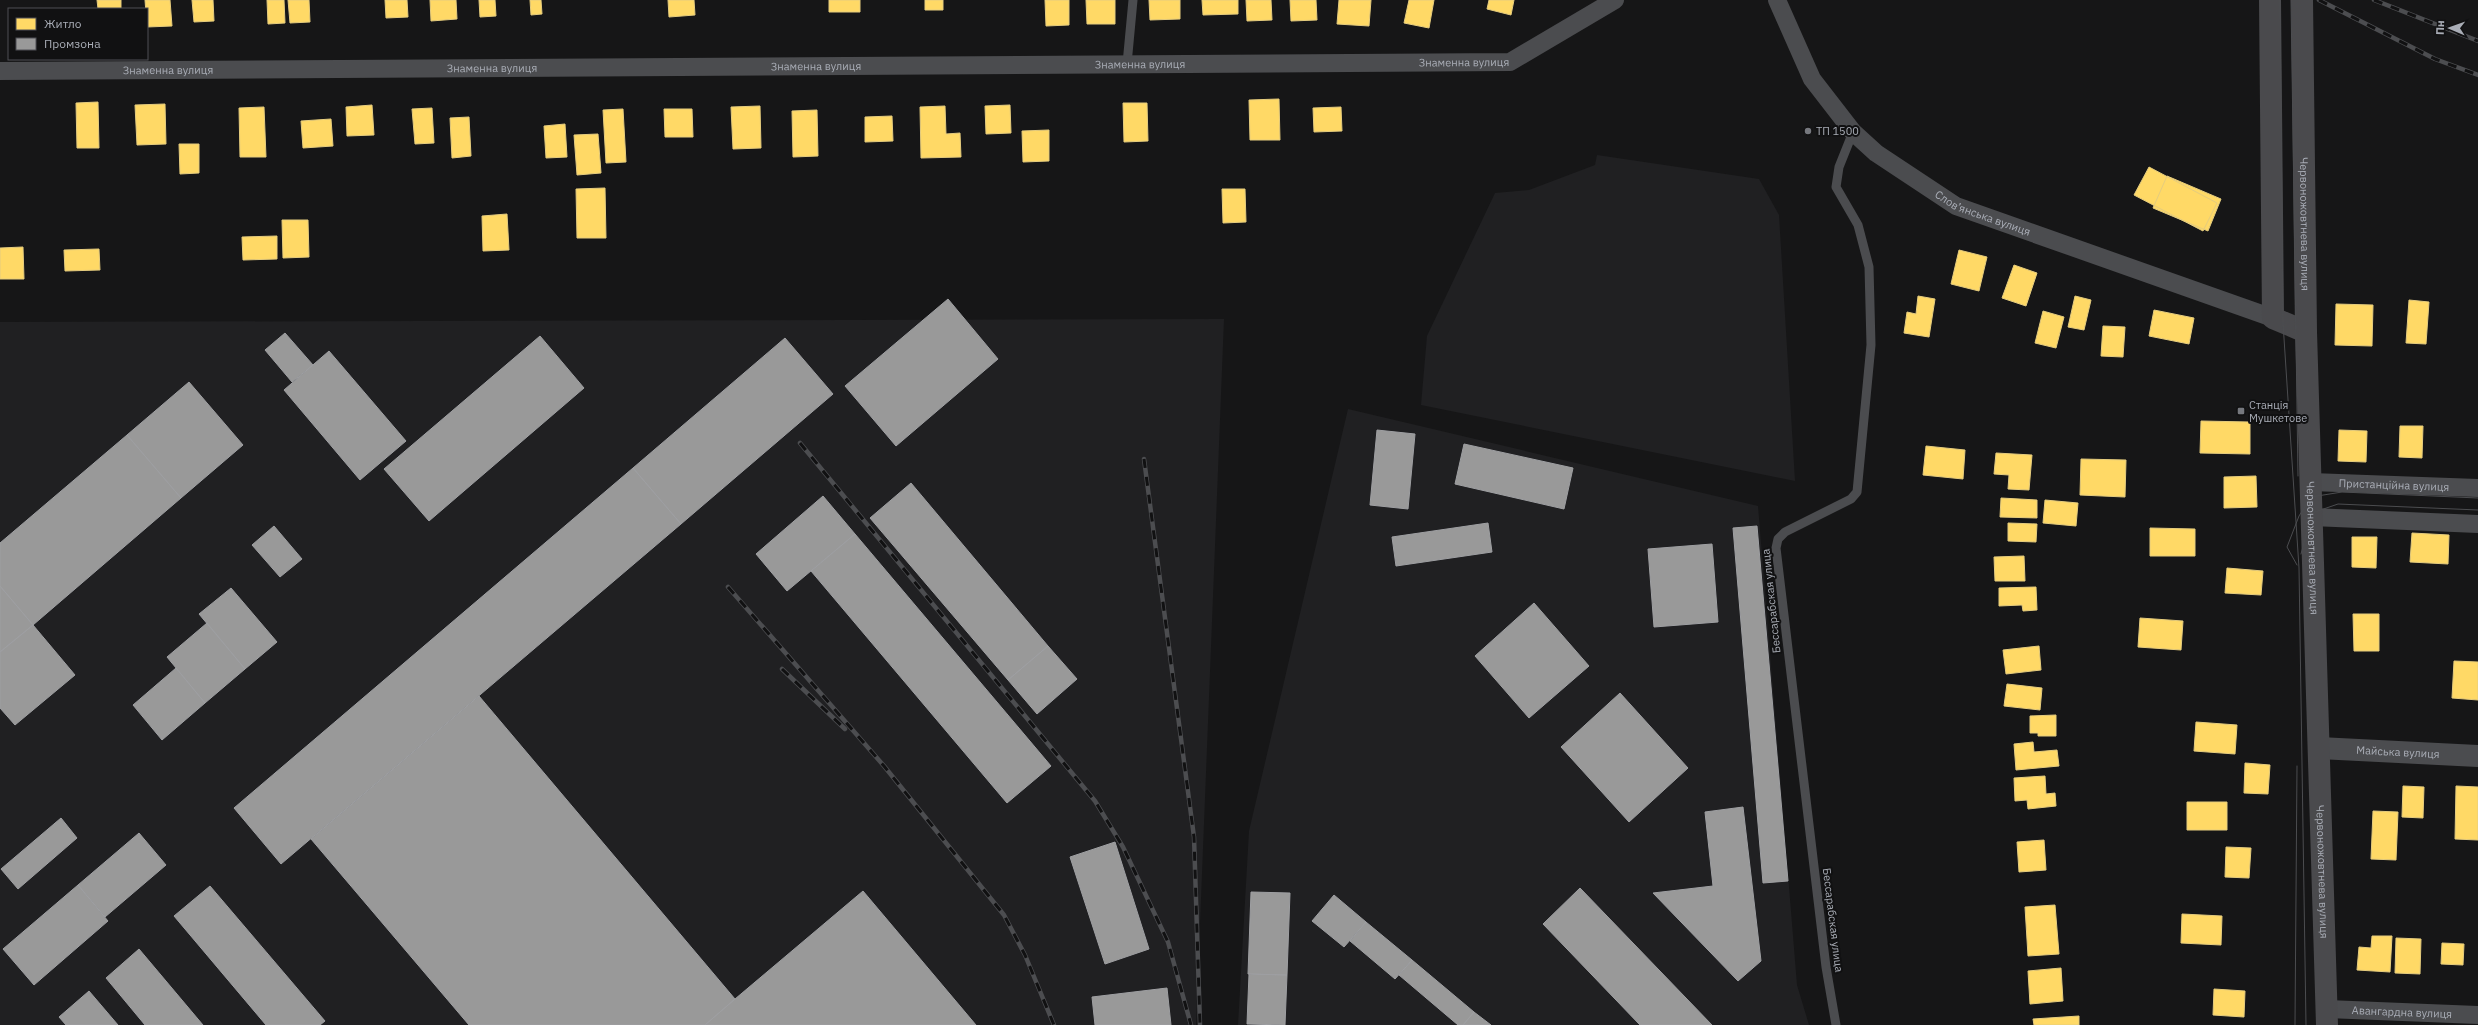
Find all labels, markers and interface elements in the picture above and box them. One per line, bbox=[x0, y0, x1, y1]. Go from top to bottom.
legend bbox=[8, 8, 148, 60]
north arrow bbox=[2430, 8, 2470, 48]
text: Житло bbox=[44, 16, 82, 31]
text: Пн bbox=[2433, 20, 2447, 35]
text: Промзона bbox=[44, 36, 101, 51]
street label: Знаменна вулиця bbox=[1419, 55, 1509, 70]
street label: Знаменна вулиця bbox=[1095, 57, 1185, 71]
street label: Знаменна вулиця bbox=[771, 59, 861, 73]
street label: Знаменна вулиця bbox=[447, 61, 537, 75]
street label: Знаменна вулиця bbox=[123, 63, 213, 77]
place label: ТП 1500 bbox=[1816, 124, 1859, 138]
marker: ТП 1500 bbox=[1803, 126, 1813, 136]
street label: Червоножовтнева вулиця bbox=[2297, 157, 2313, 291]
street label: Слов’янська вулиця bbox=[1932, 187, 2032, 239]
place label: Станція Мушкетове bbox=[2249, 398, 2307, 425]
marker: Станція Мушкетове bbox=[2236, 406, 2246, 416]
street label: Пристанційна вулиця bbox=[2338, 476, 2450, 494]
street label: Червоножовтнева вулиця bbox=[2304, 481, 2322, 615]
street label: Бессарабская улица bbox=[1759, 548, 1783, 654]
street label: Майська вулиця bbox=[2356, 743, 2440, 761]
street label: Червоножовтнева вулиця bbox=[2313, 805, 2331, 939]
street label: Бессарабская улица bbox=[1820, 867, 1846, 973]
street label: Авангардна вулиця bbox=[2351, 1003, 2452, 1021]

